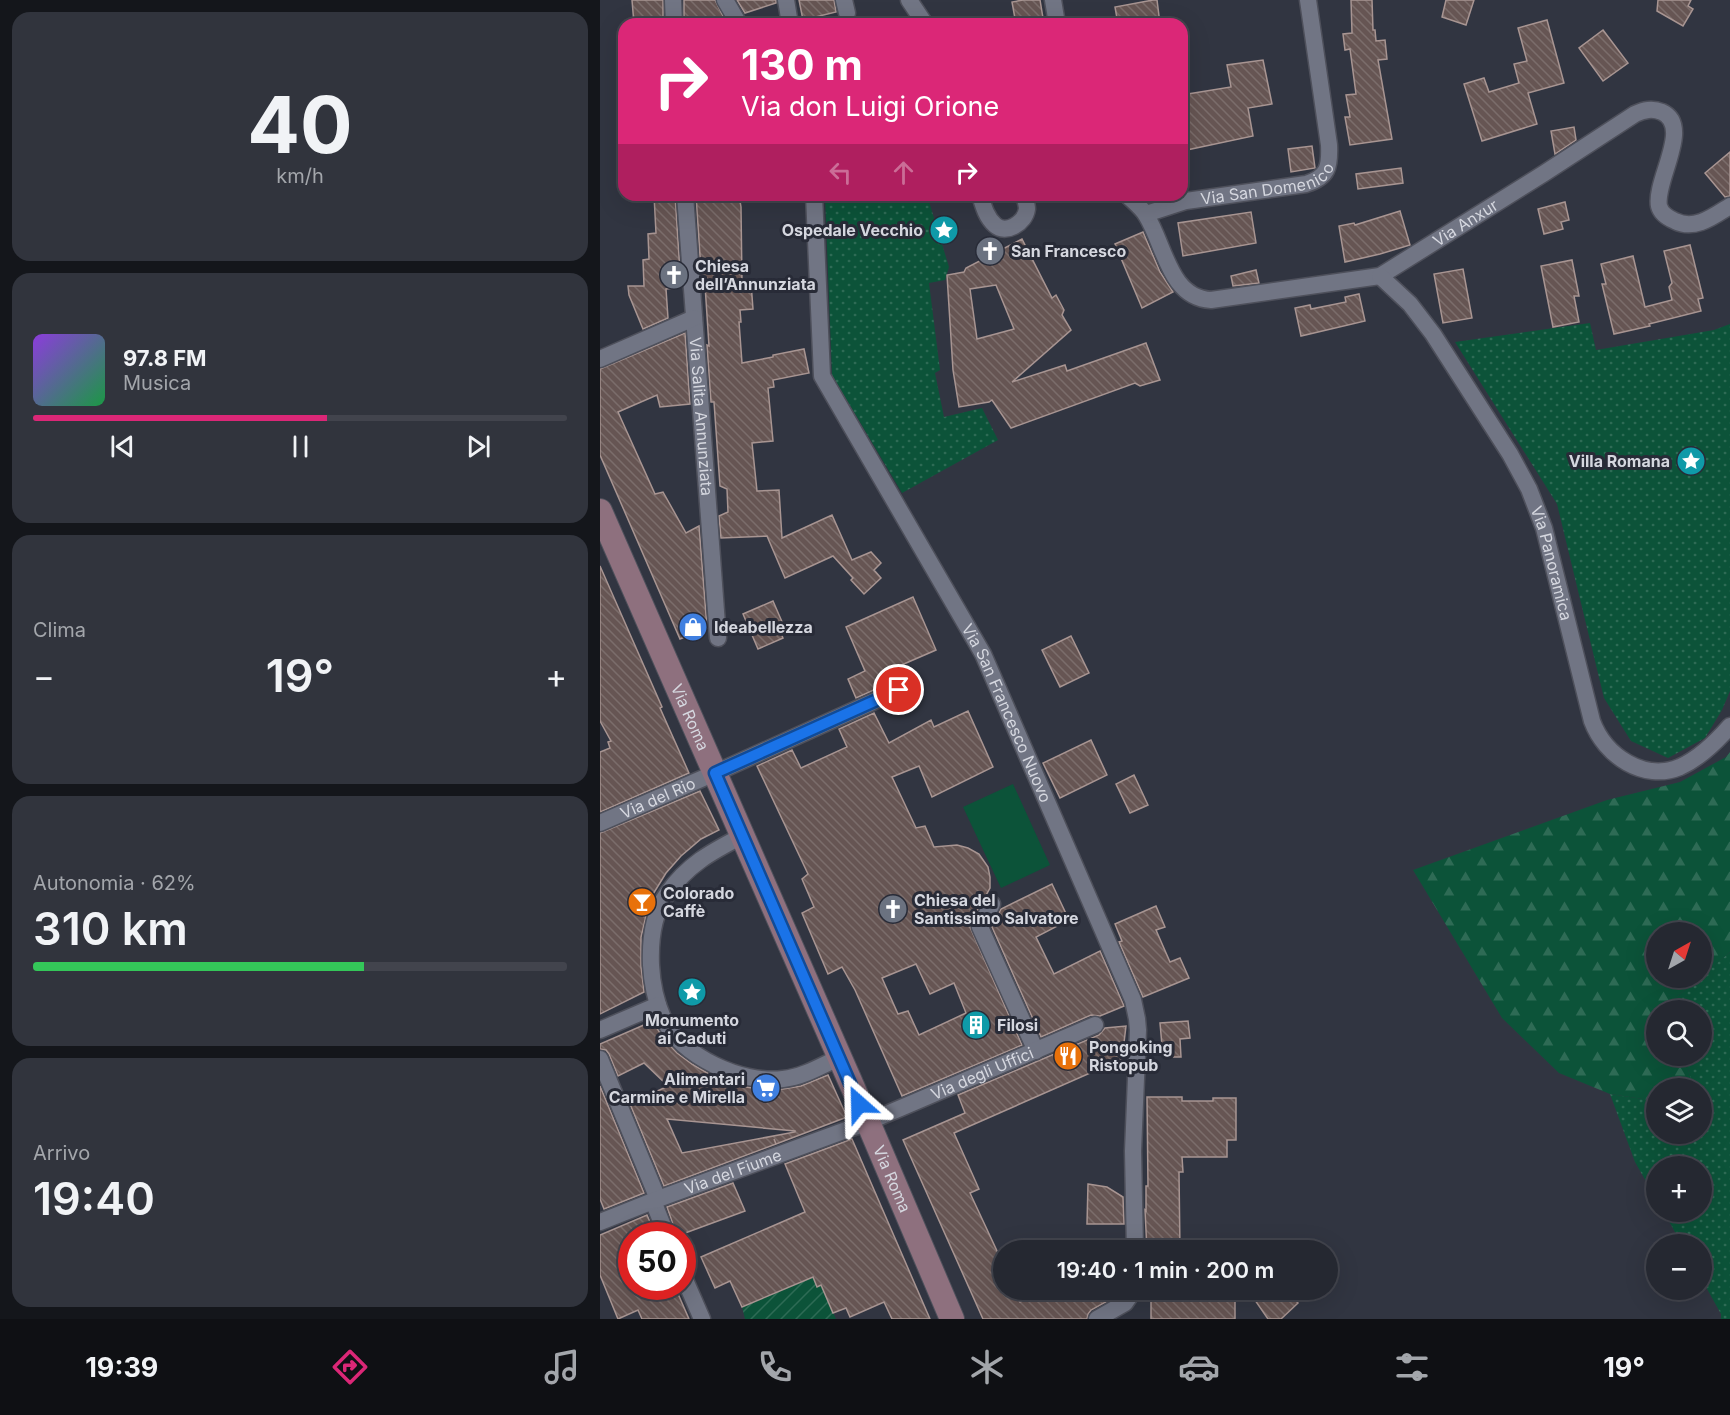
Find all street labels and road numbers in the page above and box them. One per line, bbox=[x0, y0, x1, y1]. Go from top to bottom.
street label: Via San Domenico bbox=[1199, 160, 1338, 209]
street label: Via Anxur bbox=[1429, 195, 1502, 251]
street label: Via Salita Annunziata bbox=[686, 336, 717, 496]
street label: Via Panoramica bbox=[1526, 503, 1577, 623]
street label: Via San Francesco Nuovo bbox=[958, 620, 1056, 805]
street label: Via Roma bbox=[667, 680, 714, 754]
street label: Via del Rio bbox=[617, 773, 698, 823]
street label: Via degli Uffici bbox=[928, 1043, 1036, 1104]
street label: Via Roma bbox=[869, 1142, 915, 1215]
street label: Via del Fiume bbox=[681, 1145, 784, 1199]

